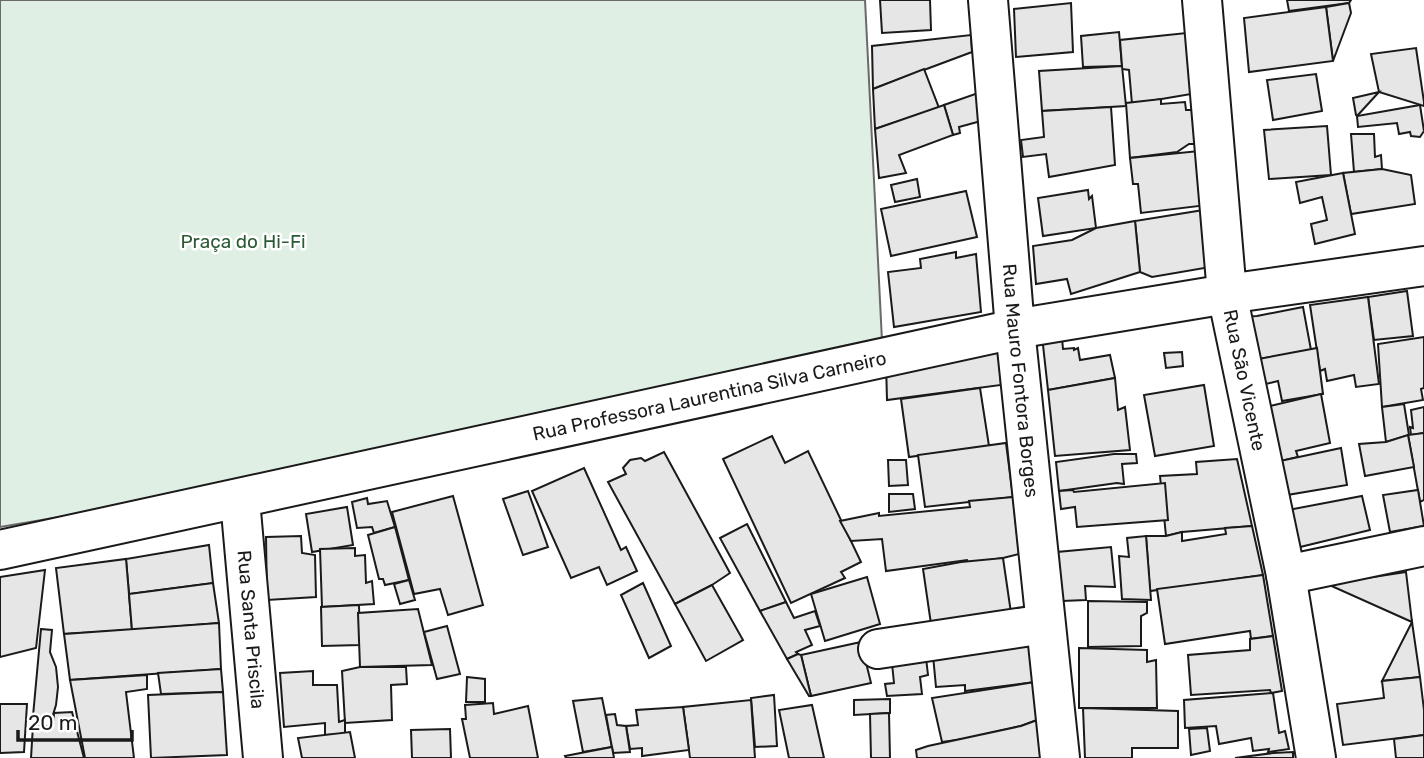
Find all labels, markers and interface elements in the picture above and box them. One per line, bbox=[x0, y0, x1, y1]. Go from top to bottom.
park label: Praça do Hi-Fi bbox=[180, 230, 306, 253]
street label: Rua Mauro Fontora Borges bbox=[998, 263, 1044, 499]
street label: Rua São Vicente bbox=[1219, 307, 1271, 453]
street label: Rua Professora Laurentina Silva Carneiro bbox=[530, 346, 888, 446]
street label: Rua Santa Priscila bbox=[233, 549, 270, 710]
scale bar bbox=[18, 698, 131, 742]
text: 20 m bbox=[28, 710, 77, 735]

